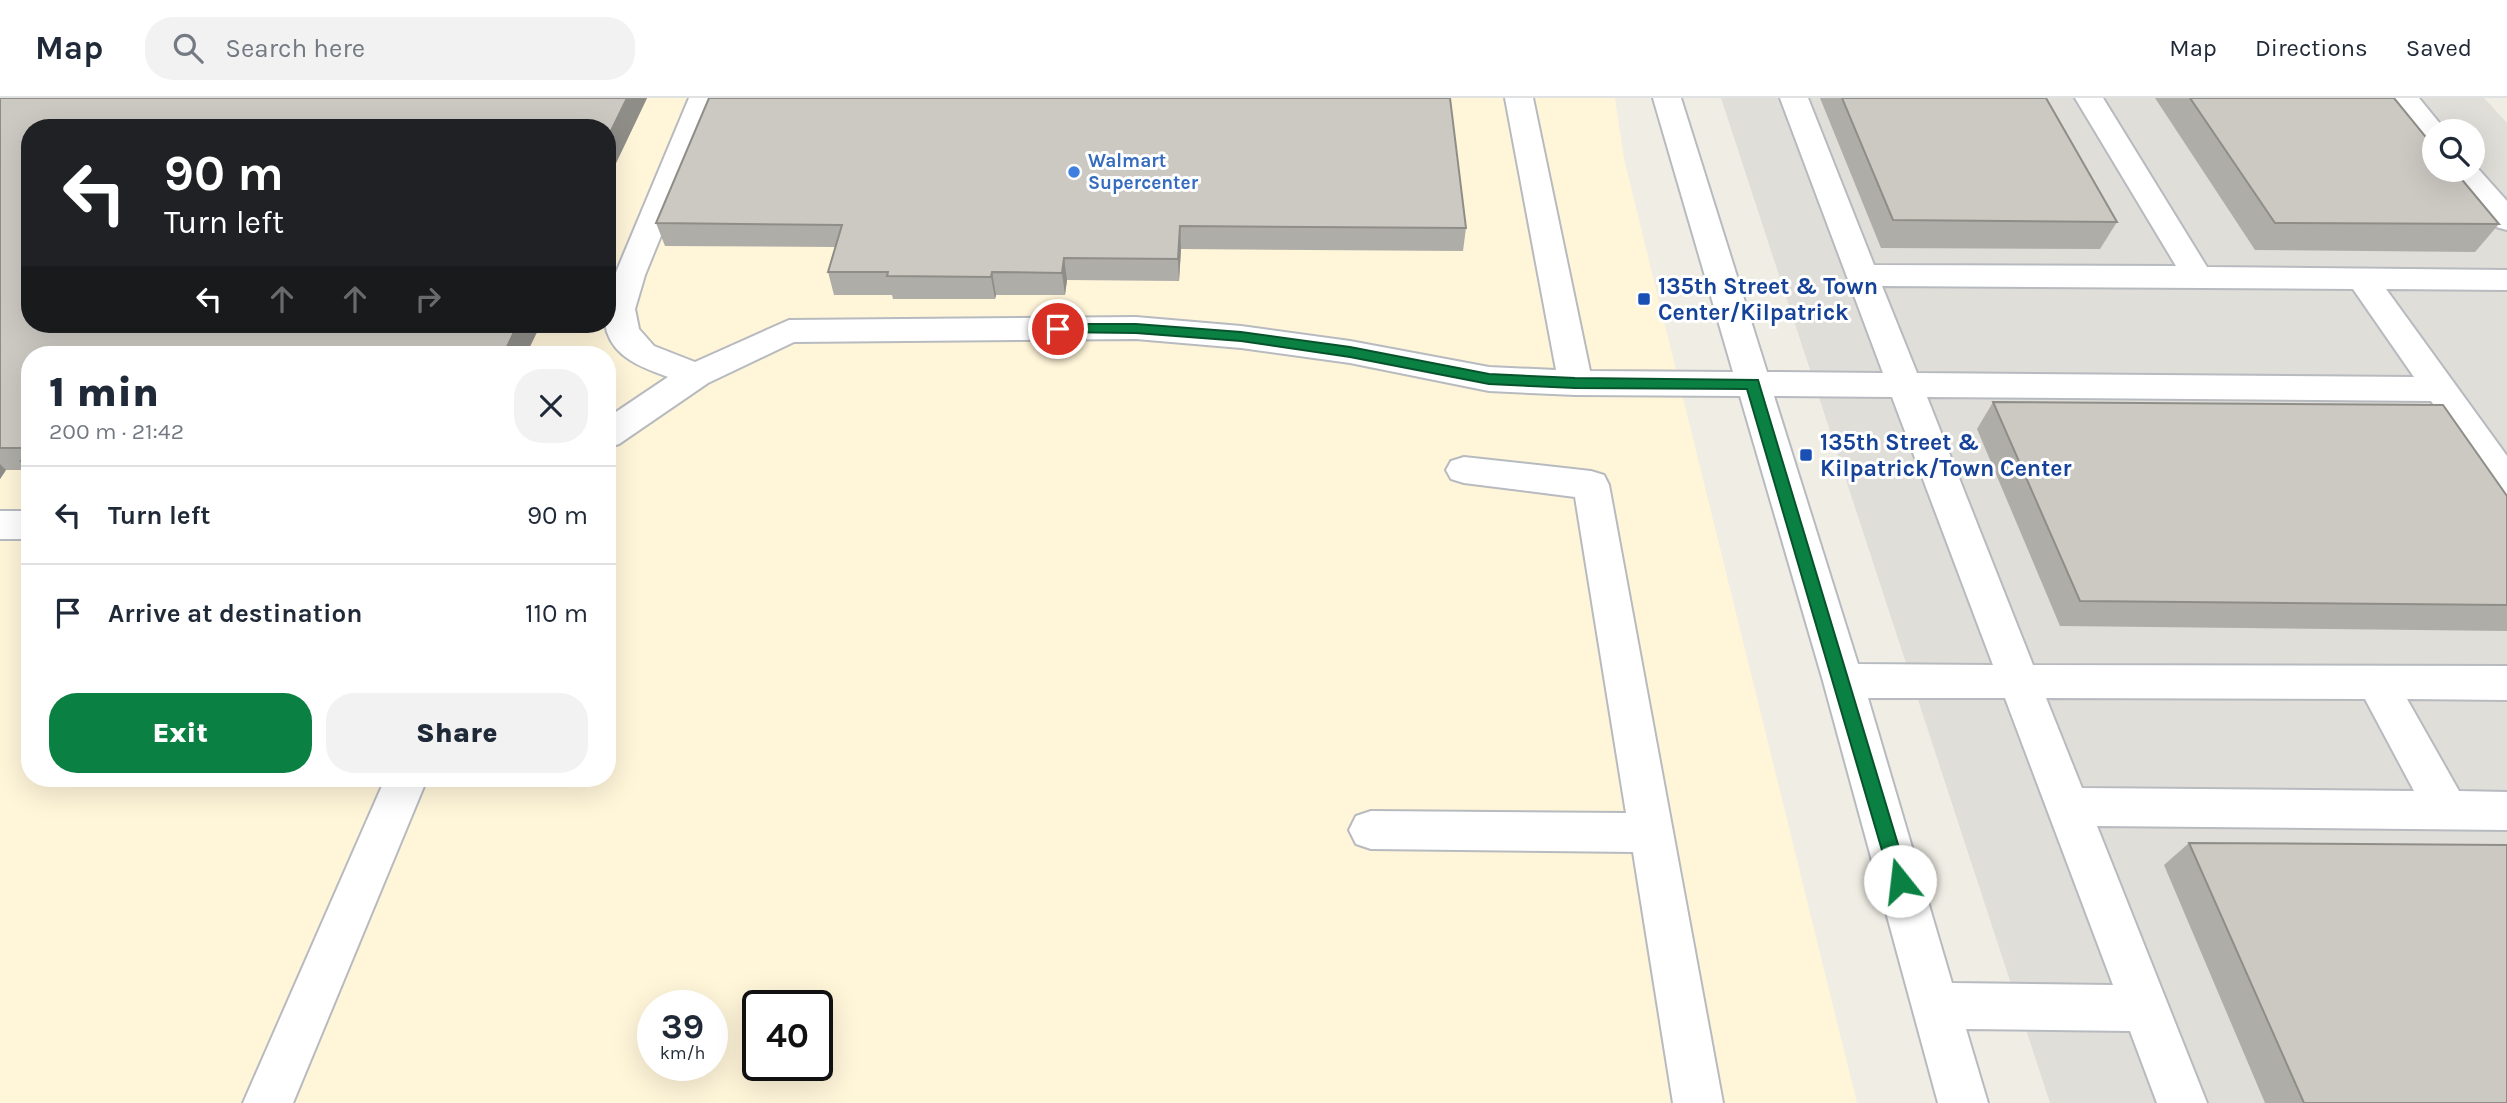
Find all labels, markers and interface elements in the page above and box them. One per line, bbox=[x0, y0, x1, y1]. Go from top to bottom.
search box bbox=[145, 17, 635, 80]
text: Map bbox=[35, 29, 103, 67]
icon: search bbox=[169, 29, 207, 67]
text: Search here bbox=[225, 33, 365, 64]
text: Map bbox=[2169, 34, 2217, 62]
text: Directions bbox=[2255, 34, 2368, 62]
text: Saved bbox=[2406, 34, 2472, 62]
map controls bbox=[2422, 119, 2485, 182]
button: search bbox=[2422, 119, 2485, 182]
text: 90 m bbox=[164, 145, 284, 202]
icon: left bbox=[49, 147, 140, 238]
place label: Walmart Supercenter bbox=[1088, 150, 1199, 194]
marker: Walmart Supercenter bbox=[1066, 164, 1082, 180]
text: Turn left bbox=[164, 204, 284, 241]
place label: 135th Street & Town Center/Kilpatrick bbox=[1658, 273, 1878, 326]
icon: left bbox=[190, 280, 228, 318]
icon: ahead bbox=[263, 280, 301, 318]
icon: ahead bbox=[336, 280, 374, 318]
icon: right bbox=[409, 280, 447, 318]
marker: 135th Street & Town Center/Kilpatrick bbox=[1636, 291, 1652, 307]
pin bbox=[1028, 299, 1088, 359]
icon: arrive bbox=[1039, 310, 1077, 348]
text: 1 min bbox=[49, 367, 159, 417]
button: close bbox=[514, 369, 588, 443]
text: 200 m · 21:42 bbox=[49, 418, 184, 445]
place label: 135th Street & Kilpatrick/Town Center bbox=[1820, 429, 2071, 482]
marker: 135th Street & Kilpatrick/Town Center bbox=[1798, 447, 1814, 463]
icon: left bbox=[49, 496, 87, 534]
text: Turn left bbox=[108, 500, 210, 531]
text: 90 m bbox=[527, 500, 588, 531]
icon: arrive bbox=[49, 594, 87, 632]
text: Arrive at destination bbox=[108, 598, 362, 629]
text: 110 m bbox=[525, 598, 588, 629]
button: Exit bbox=[49, 693, 312, 773]
button: Share bbox=[326, 693, 588, 773]
position arrow bbox=[1863, 844, 1937, 918]
speed limit sign: 40 bbox=[742, 990, 833, 1081]
text: 39 bbox=[661, 1006, 704, 1047]
text: km/h bbox=[660, 1042, 705, 1064]

